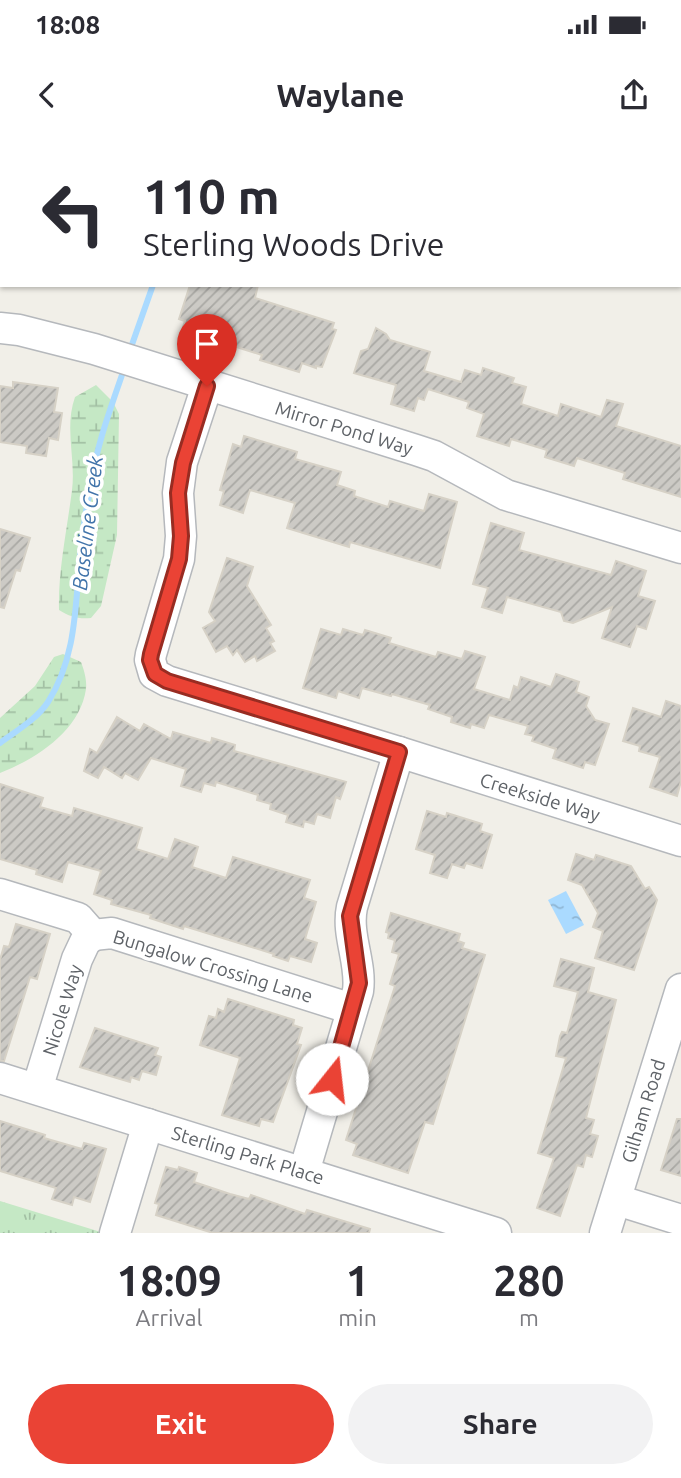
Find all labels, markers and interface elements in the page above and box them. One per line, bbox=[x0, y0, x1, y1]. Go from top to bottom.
text: 18:08 bbox=[35, 10, 100, 39]
icon: back bbox=[28, 76, 66, 114]
icon: share bbox=[615, 76, 653, 114]
text: Waylane bbox=[277, 77, 404, 113]
icon: left bbox=[28, 168, 119, 259]
text: 110 m bbox=[143, 168, 280, 223]
text: Sterling Woods Drive bbox=[143, 226, 444, 262]
pin bbox=[177, 314, 237, 386]
icon: arrive bbox=[188, 325, 226, 363]
street label: Mirror Pond Way bbox=[272, 397, 416, 459]
water label: Baseline Creek bbox=[67, 454, 107, 591]
street label: Creekside Way bbox=[477, 768, 603, 826]
street label: Bungalow Crossing Lane bbox=[111, 925, 315, 1007]
street label: Nicole Way bbox=[38, 962, 86, 1058]
position arrow bbox=[295, 1042, 369, 1116]
street label: Gilham Road bbox=[617, 1056, 669, 1166]
street label: Sterling Park Place bbox=[169, 1121, 327, 1189]
text: 18:09 bbox=[117, 1257, 222, 1304]
text: 1 bbox=[346, 1257, 369, 1304]
text: 280 bbox=[493, 1257, 564, 1304]
text: Arrival bbox=[136, 1305, 203, 1330]
text: min bbox=[338, 1305, 377, 1330]
text: m bbox=[519, 1305, 539, 1330]
button: Exit bbox=[28, 1384, 334, 1464]
button: Share bbox=[348, 1384, 653, 1464]

